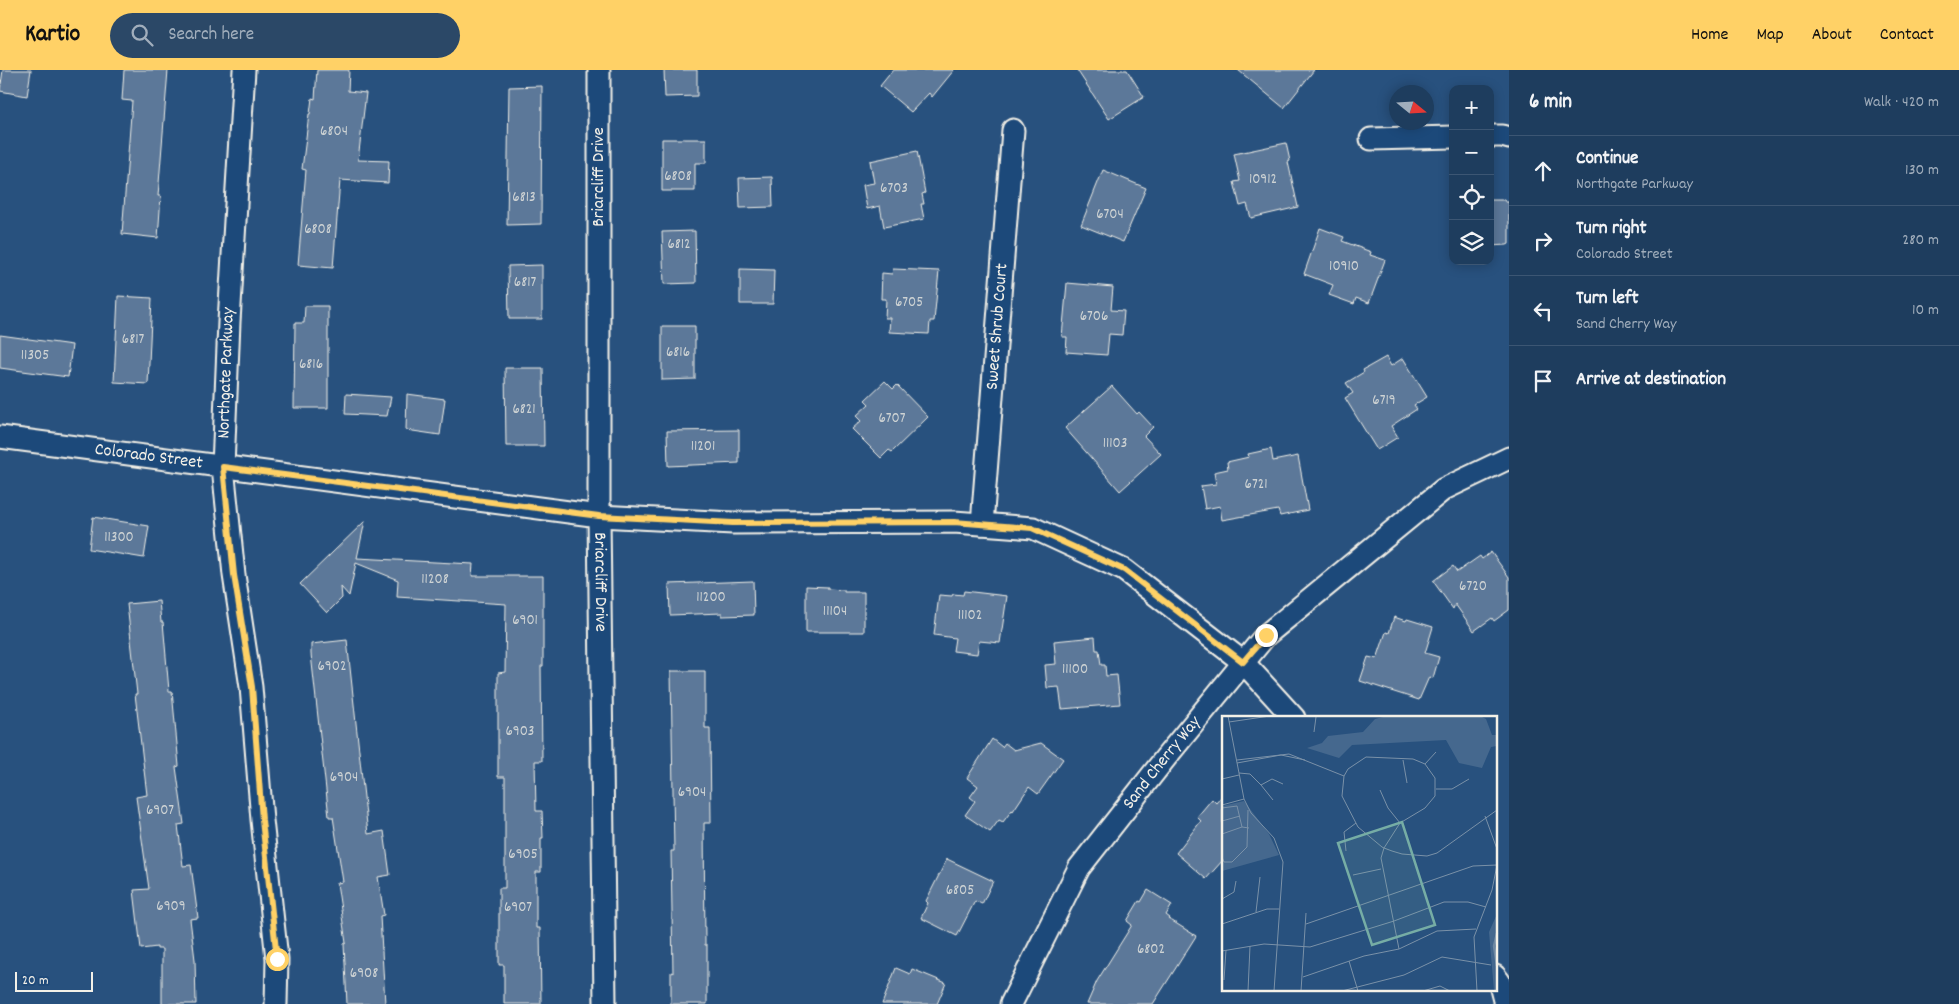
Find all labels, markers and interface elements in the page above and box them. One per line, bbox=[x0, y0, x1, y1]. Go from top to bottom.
search box bbox=[110, 13, 460, 58]
text: Kartio bbox=[25, 18, 80, 52]
icon: search bbox=[128, 21, 156, 49]
text: Search here bbox=[168, 22, 254, 49]
text: Home bbox=[1691, 23, 1728, 48]
text: Map bbox=[1756, 23, 1784, 48]
text: About bbox=[1812, 23, 1852, 48]
text: Contact bbox=[1880, 23, 1934, 48]
north arrow bbox=[1389, 85, 1434, 130]
map controls bbox=[1449, 85, 1494, 265]
button: + bbox=[1449, 85, 1494, 130]
text: 6 min bbox=[1529, 88, 1572, 118]
text: Walk · 420 m bbox=[1864, 91, 1939, 114]
house number: 6804 bbox=[320, 121, 348, 143]
street label: Briarcliff Drive bbox=[587, 127, 612, 227]
button: − bbox=[1449, 130, 1494, 175]
text: Continue bbox=[1576, 146, 1638, 173]
icon: ahead bbox=[1529, 157, 1557, 185]
text: 130 m bbox=[1905, 159, 1939, 182]
house number: 6808 bbox=[664, 166, 692, 188]
house number: 10912 bbox=[1249, 169, 1277, 191]
text: Northgate Parkway bbox=[1576, 173, 1693, 196]
button: locate bbox=[1449, 175, 1494, 220]
house number: 6703 bbox=[880, 178, 908, 200]
house number: 6813 bbox=[512, 187, 536, 209]
house number: 6704 bbox=[1096, 204, 1124, 226]
text: Turn right bbox=[1576, 216, 1647, 243]
house number: 6808 bbox=[304, 219, 332, 241]
button: layers bbox=[1449, 220, 1494, 265]
icon: right bbox=[1529, 227, 1557, 255]
text: 280 m bbox=[1902, 229, 1939, 252]
house number: 6812 bbox=[667, 234, 691, 256]
text: Colorado Street bbox=[1576, 243, 1673, 266]
house number: 10910 bbox=[1329, 256, 1359, 278]
street label: Sweet Shrub Court bbox=[980, 262, 1015, 391]
house number: 6817 bbox=[514, 272, 536, 294]
text: Turn left bbox=[1576, 286, 1639, 313]
house number: 6705 bbox=[895, 292, 923, 314]
icon: left bbox=[1529, 297, 1557, 325]
text: 10 m bbox=[1912, 299, 1939, 322]
street label: Northgate Parkway bbox=[212, 306, 242, 439]
house number: 6706 bbox=[1080, 306, 1108, 328]
text: Sand Cherry Way bbox=[1576, 313, 1677, 336]
house number: 6817 bbox=[122, 329, 144, 351]
house number: 6816 bbox=[666, 342, 690, 364]
house number: 11305 bbox=[21, 345, 49, 367]
house number: 6816 bbox=[299, 354, 323, 376]
icon: arrive bbox=[1529, 367, 1557, 395]
text: Arrive at destination bbox=[1576, 367, 1726, 394]
house number: 6719 bbox=[1372, 390, 1396, 412]
house number: 6821 bbox=[512, 399, 536, 421]
house number: 6707 bbox=[878, 408, 906, 430]
house number: 11103 bbox=[1103, 433, 1127, 455]
house number: 11201 bbox=[691, 436, 715, 458]
street label: Colorado Street bbox=[93, 437, 205, 476]
house number: 6721 bbox=[1245, 474, 1267, 496]
house number: 11300 bbox=[104, 527, 134, 549]
street label: Briarcliff Drive bbox=[587, 532, 613, 632]
house number: 11208 bbox=[421, 569, 449, 591]
house number: 6720 bbox=[1459, 576, 1487, 598]
house number: 11200 bbox=[696, 587, 726, 609]
house number: 11104 bbox=[823, 601, 847, 623]
house number: 11102 bbox=[958, 605, 982, 627]
house number: 6901 bbox=[512, 610, 538, 632]
route end bbox=[1255, 624, 1278, 647]
house number: 6902 bbox=[318, 656, 346, 678]
house number: 11100 bbox=[1062, 659, 1088, 681]
street label: Sand Cherry Way bbox=[1117, 710, 1208, 815]
inset map bbox=[1222, 716, 1496, 992]
house number: 6903 bbox=[505, 721, 535, 743]
house number: 6904 bbox=[330, 767, 358, 789]
house number: 6904 bbox=[678, 782, 706, 804]
house number: 6907 bbox=[146, 800, 174, 822]
house number: 6905 bbox=[508, 844, 538, 866]
house number: 6805 bbox=[946, 880, 974, 902]
house number: 6909 bbox=[156, 896, 186, 918]
house number: 6907 bbox=[504, 897, 532, 919]
house number: 6802 bbox=[1137, 939, 1165, 961]
route start bbox=[266, 948, 289, 971]
house number: 6908 bbox=[350, 963, 378, 985]
scale bar bbox=[15, 969, 92, 992]
text: 20 m bbox=[22, 971, 49, 991]

